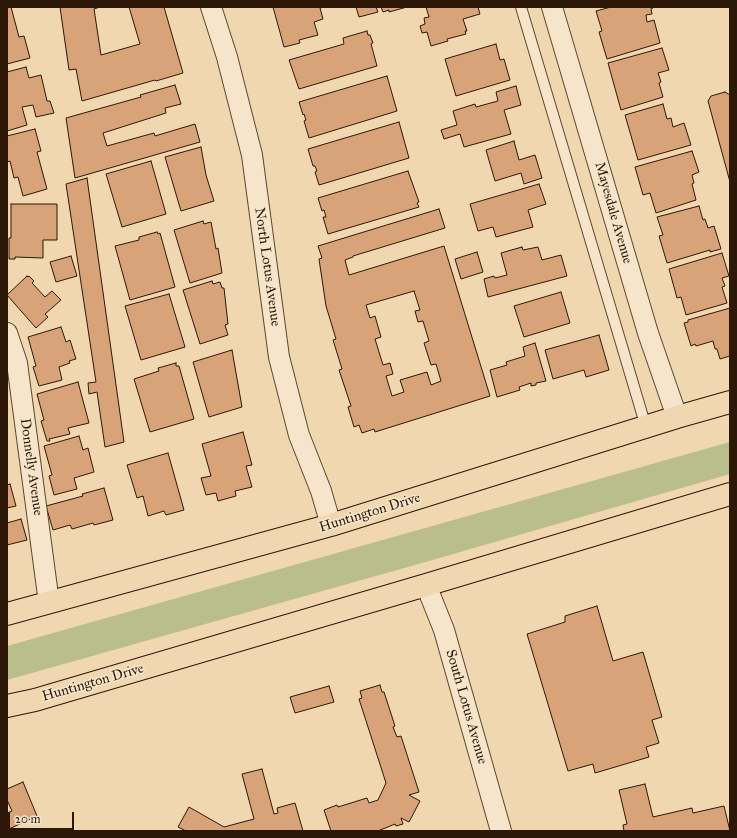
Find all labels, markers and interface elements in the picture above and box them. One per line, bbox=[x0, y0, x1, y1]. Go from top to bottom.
street label: Mayesdale Avenue bbox=[590, 160, 636, 266]
street label: North Lotus Avenue bbox=[250, 207, 284, 327]
street label: Donnelly Avenue bbox=[16, 417, 46, 517]
street label: Huntington Drive bbox=[317, 490, 423, 536]
street label: South Lotus Avenue bbox=[442, 648, 490, 766]
street label: Huntington Drive bbox=[40, 660, 146, 706]
scale bar bbox=[10, 804, 76, 830]
text: 20 m bbox=[15, 812, 41, 826]

